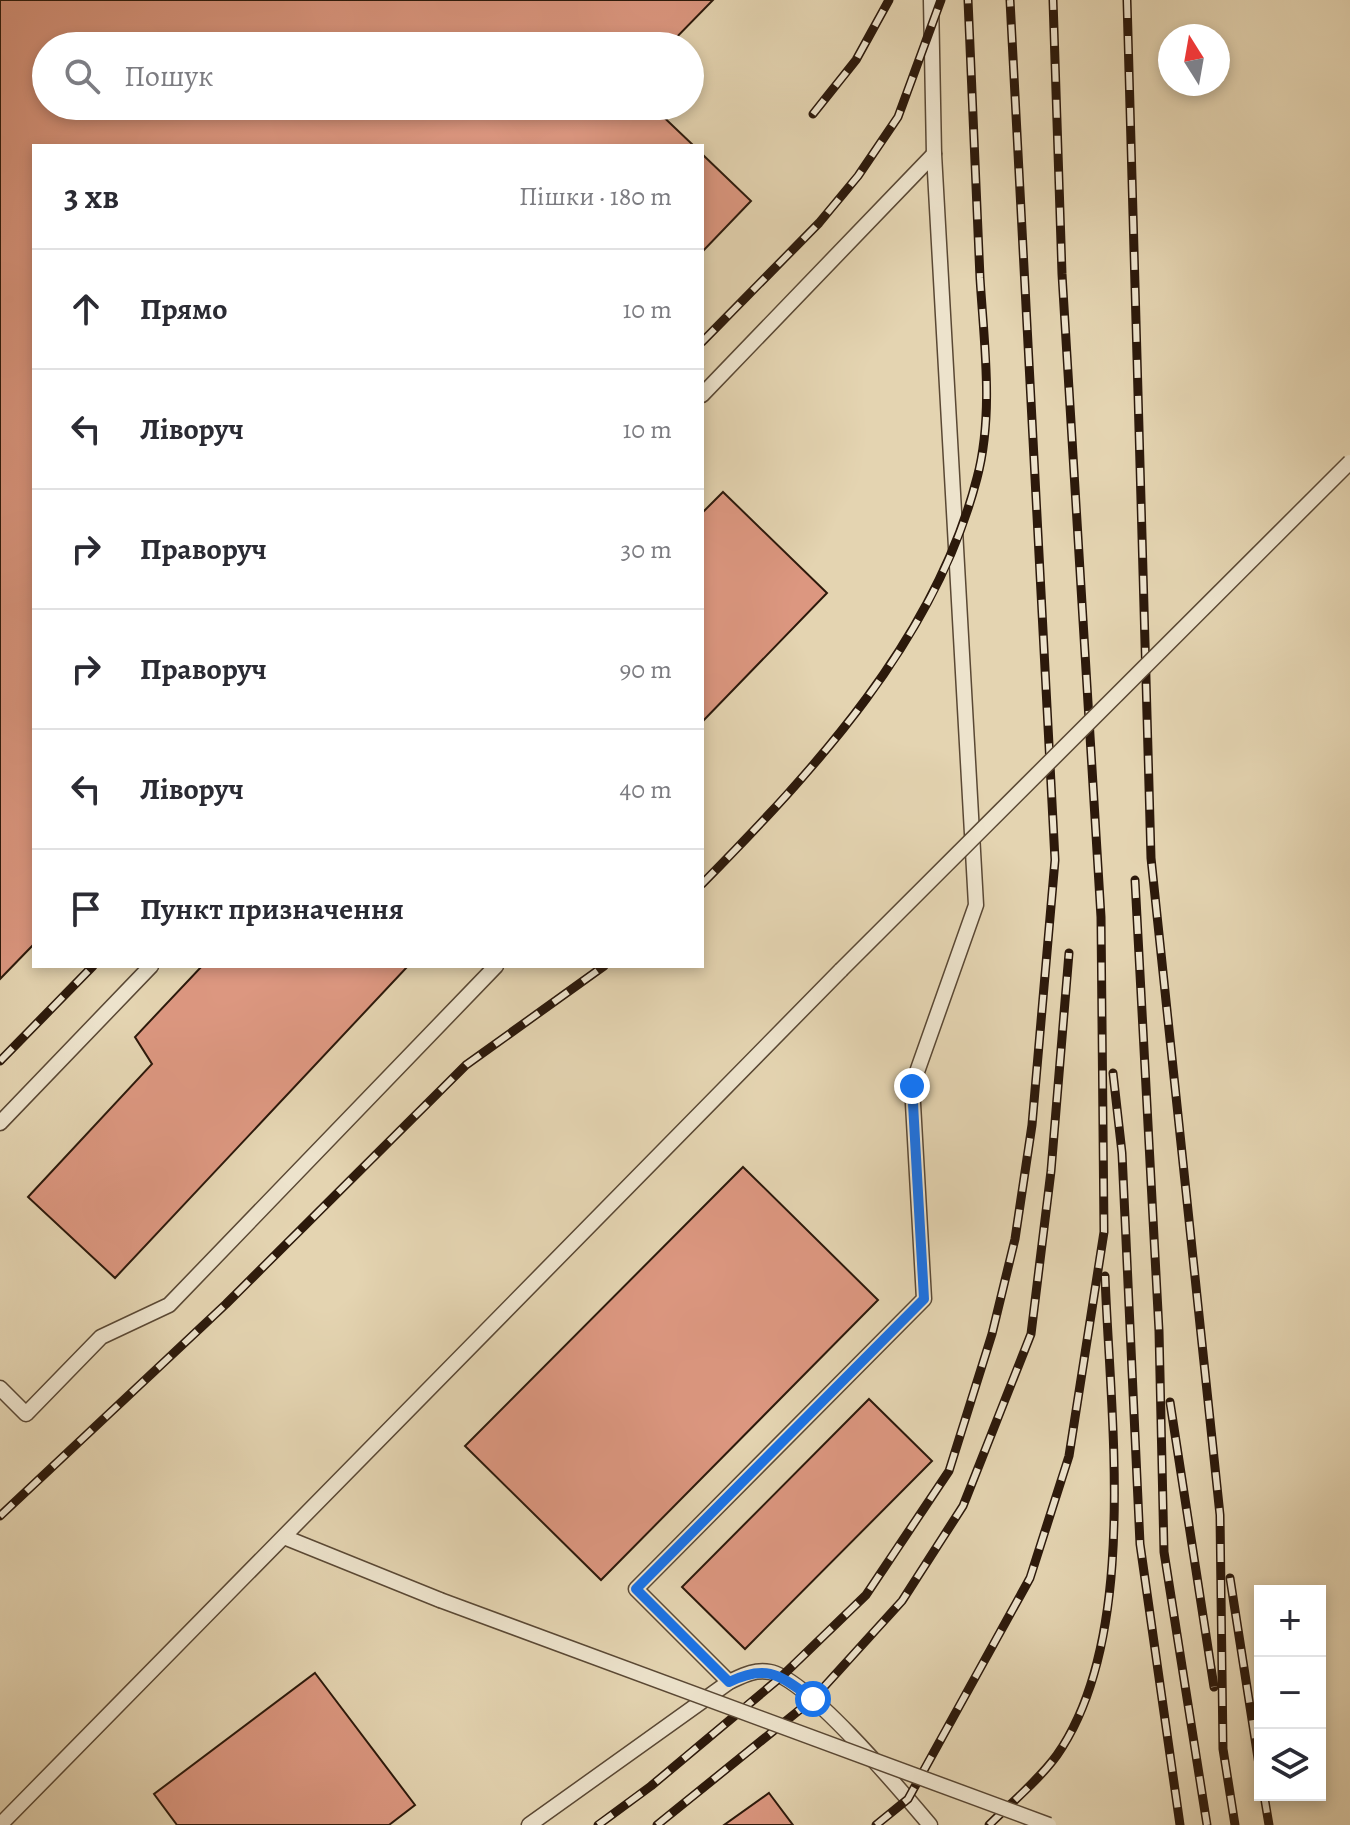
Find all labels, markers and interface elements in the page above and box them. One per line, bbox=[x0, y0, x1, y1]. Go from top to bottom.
north arrow bbox=[1158, 24, 1230, 96]
search box bbox=[32, 32, 704, 120]
icon: search bbox=[60, 54, 104, 98]
text: Пошук bbox=[124, 56, 214, 96]
text: 3 хв bbox=[64, 173, 119, 220]
text: Пішки · 180 m bbox=[519, 179, 672, 214]
icon: ahead bbox=[64, 287, 108, 331]
text: Прямо bbox=[140, 289, 227, 329]
text: 10 m bbox=[622, 292, 672, 327]
icon: left bbox=[64, 407, 108, 451]
text: Ліворуч bbox=[140, 409, 244, 449]
text: 10 m bbox=[622, 412, 672, 447]
icon: right bbox=[64, 527, 108, 571]
text: Праворуч bbox=[140, 529, 267, 569]
text: 30 m bbox=[621, 532, 672, 567]
icon: right bbox=[64, 647, 108, 691]
text: Праворуч bbox=[140, 649, 267, 689]
text: 90 m bbox=[620, 652, 672, 687]
icon: left bbox=[64, 767, 108, 811]
text: Ліворуч bbox=[140, 769, 244, 809]
text: 40 m bbox=[620, 772, 672, 807]
icon: arrive bbox=[64, 887, 108, 931]
text: Пункт призначення bbox=[140, 889, 404, 929]
route end bbox=[894, 1068, 930, 1104]
map controls bbox=[1254, 1585, 1326, 1801]
button: + bbox=[1254, 1585, 1326, 1657]
button: − bbox=[1254, 1657, 1326, 1729]
route start bbox=[795, 1681, 831, 1717]
button: layers bbox=[1254, 1729, 1326, 1801]

